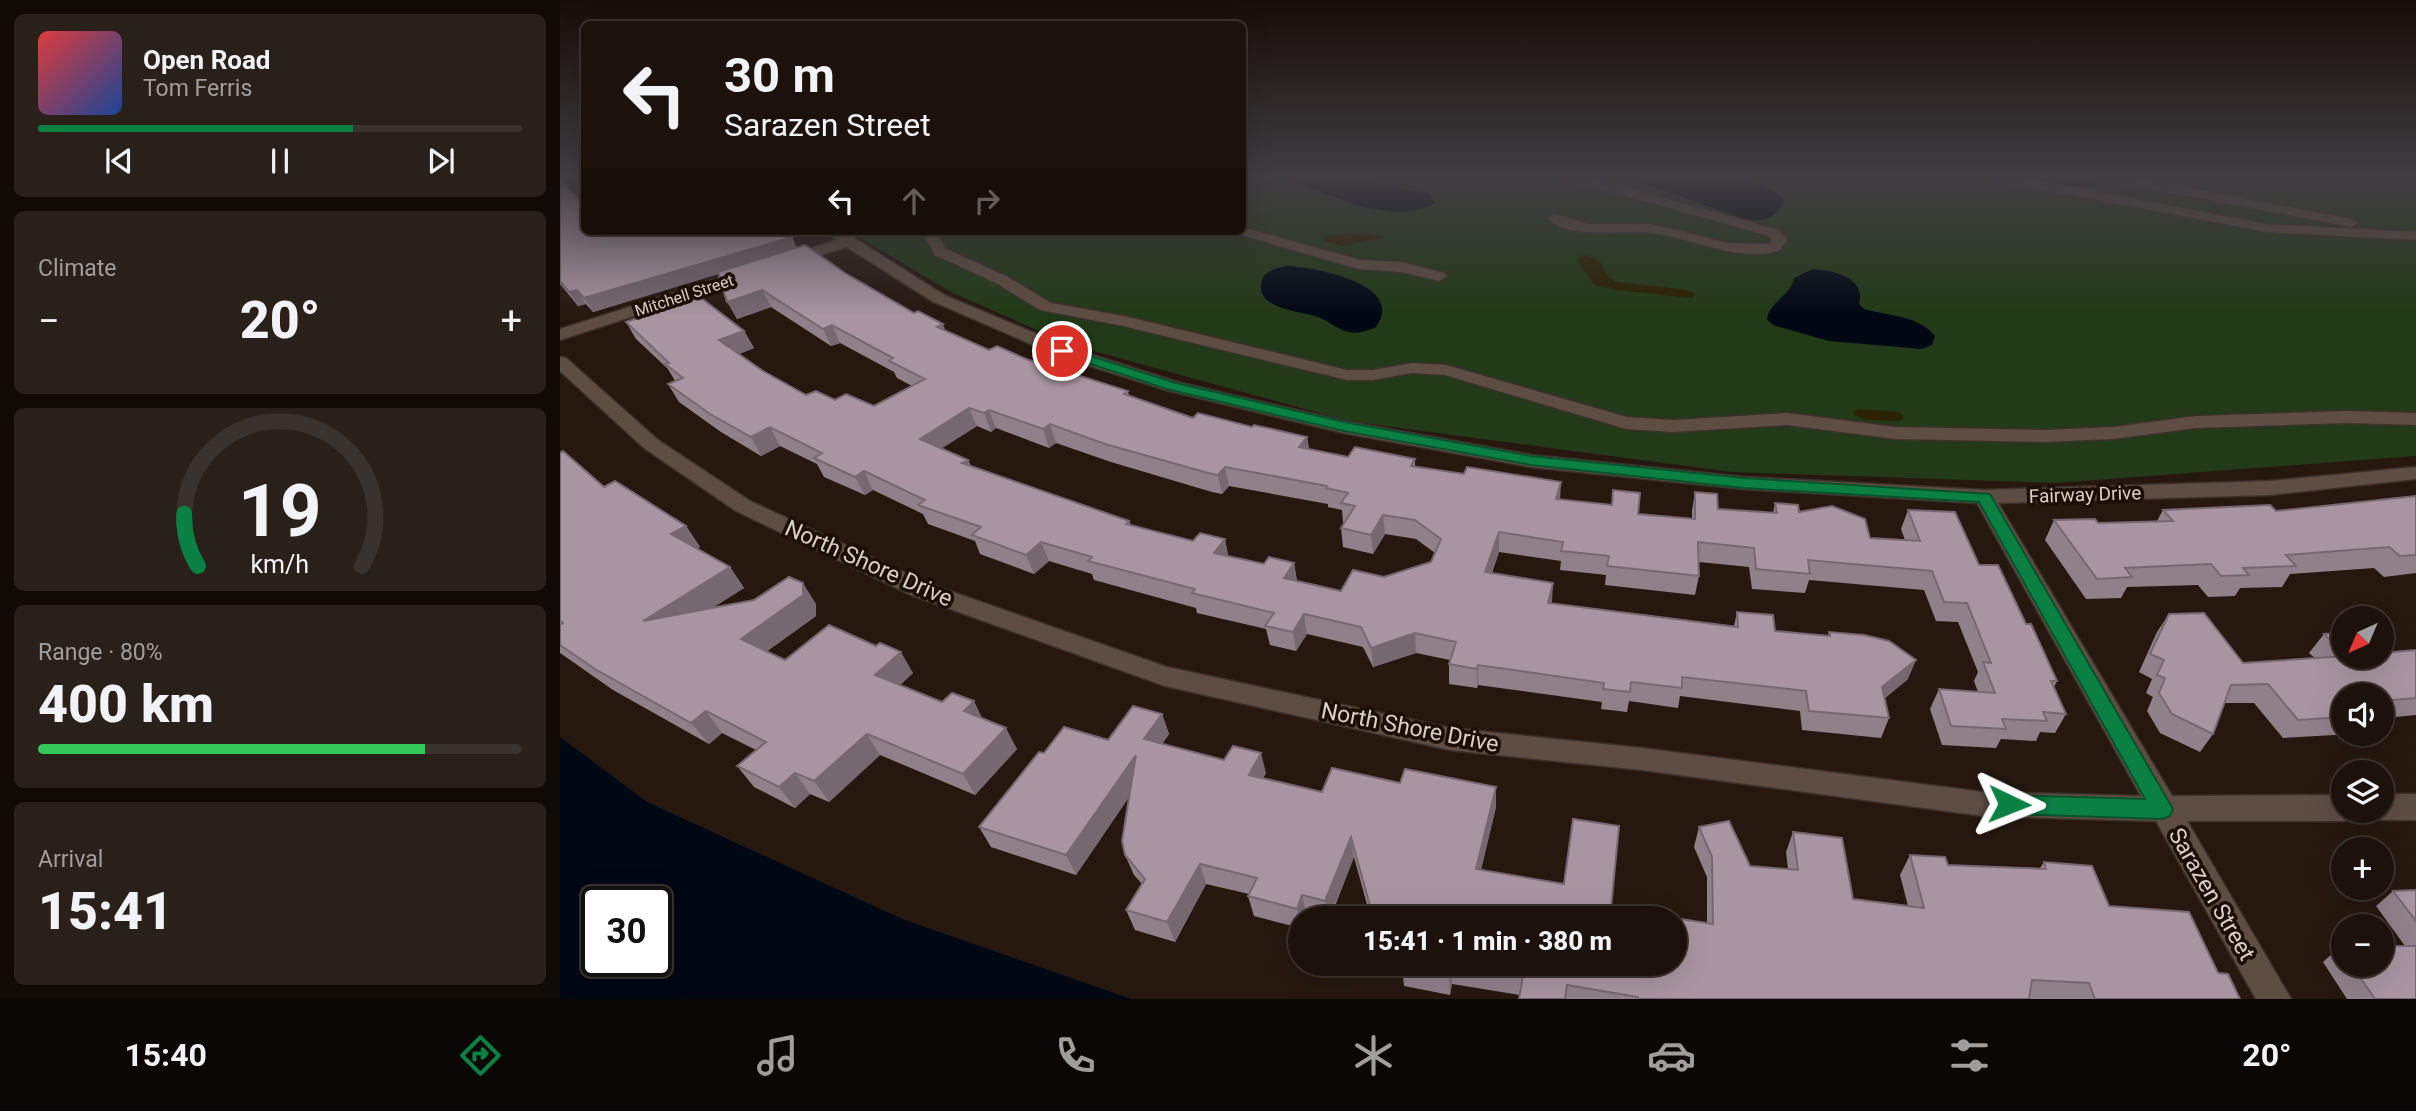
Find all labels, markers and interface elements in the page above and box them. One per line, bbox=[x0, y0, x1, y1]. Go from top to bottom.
text: Open Road bbox=[143, 45, 271, 75]
text: 30 m bbox=[724, 47, 835, 104]
icon: left bbox=[609, 49, 700, 140]
text: Tom Ferris bbox=[143, 75, 252, 102]
text: Sarazen Street bbox=[724, 106, 931, 144]
icon: previous bbox=[100, 142, 138, 180]
icon: pause bbox=[261, 142, 299, 180]
icon: next bbox=[422, 142, 460, 180]
icon: left bbox=[822, 182, 860, 220]
icon: ahead bbox=[895, 182, 933, 220]
icon: right bbox=[968, 182, 1006, 220]
text: Climate bbox=[38, 255, 117, 282]
street label: Mitchell Street bbox=[632, 271, 736, 320]
text: 20° bbox=[240, 290, 320, 351]
text: − bbox=[38, 299, 60, 343]
text: + bbox=[500, 299, 522, 343]
pin bbox=[1032, 321, 1092, 381]
icon: arrive bbox=[1043, 332, 1081, 370]
text: 19 bbox=[238, 468, 322, 554]
street label: Fairway Drive bbox=[2028, 481, 2142, 508]
street label: North Shore Drive bbox=[781, 514, 957, 612]
text: km/h bbox=[251, 549, 309, 578]
north arrow bbox=[2331, 606, 2394, 668]
map controls bbox=[2331, 606, 2394, 977]
text: Range · 80% bbox=[38, 639, 163, 666]
text: 400 km bbox=[38, 674, 214, 735]
button: sound bbox=[2331, 683, 2394, 746]
street label: North Shore Drive bbox=[1319, 697, 1501, 758]
button: layers bbox=[2331, 760, 2394, 823]
position arrow bbox=[1972, 767, 2046, 841]
street label: Sarazen Street bbox=[2163, 823, 2260, 965]
button: + bbox=[2331, 837, 2394, 900]
text: Arrival bbox=[38, 846, 103, 873]
text: 15:41 bbox=[38, 881, 173, 942]
speed limit sign: 30 bbox=[581, 886, 672, 977]
button: − bbox=[2331, 914, 2394, 977]
text: 15:41 · 1 min · 380 m bbox=[1363, 926, 1612, 956]
icon: directions bbox=[456, 1031, 505, 1080]
icon: music bbox=[753, 1031, 802, 1080]
icon: phone bbox=[1051, 1031, 1100, 1080]
icon: climate bbox=[1349, 1031, 1398, 1080]
icon: car bbox=[1647, 1031, 1696, 1080]
icon: filters bbox=[1945, 1031, 1994, 1080]
text: 15:40 bbox=[124, 1036, 207, 1074]
text: 20° bbox=[2242, 1036, 2292, 1074]

